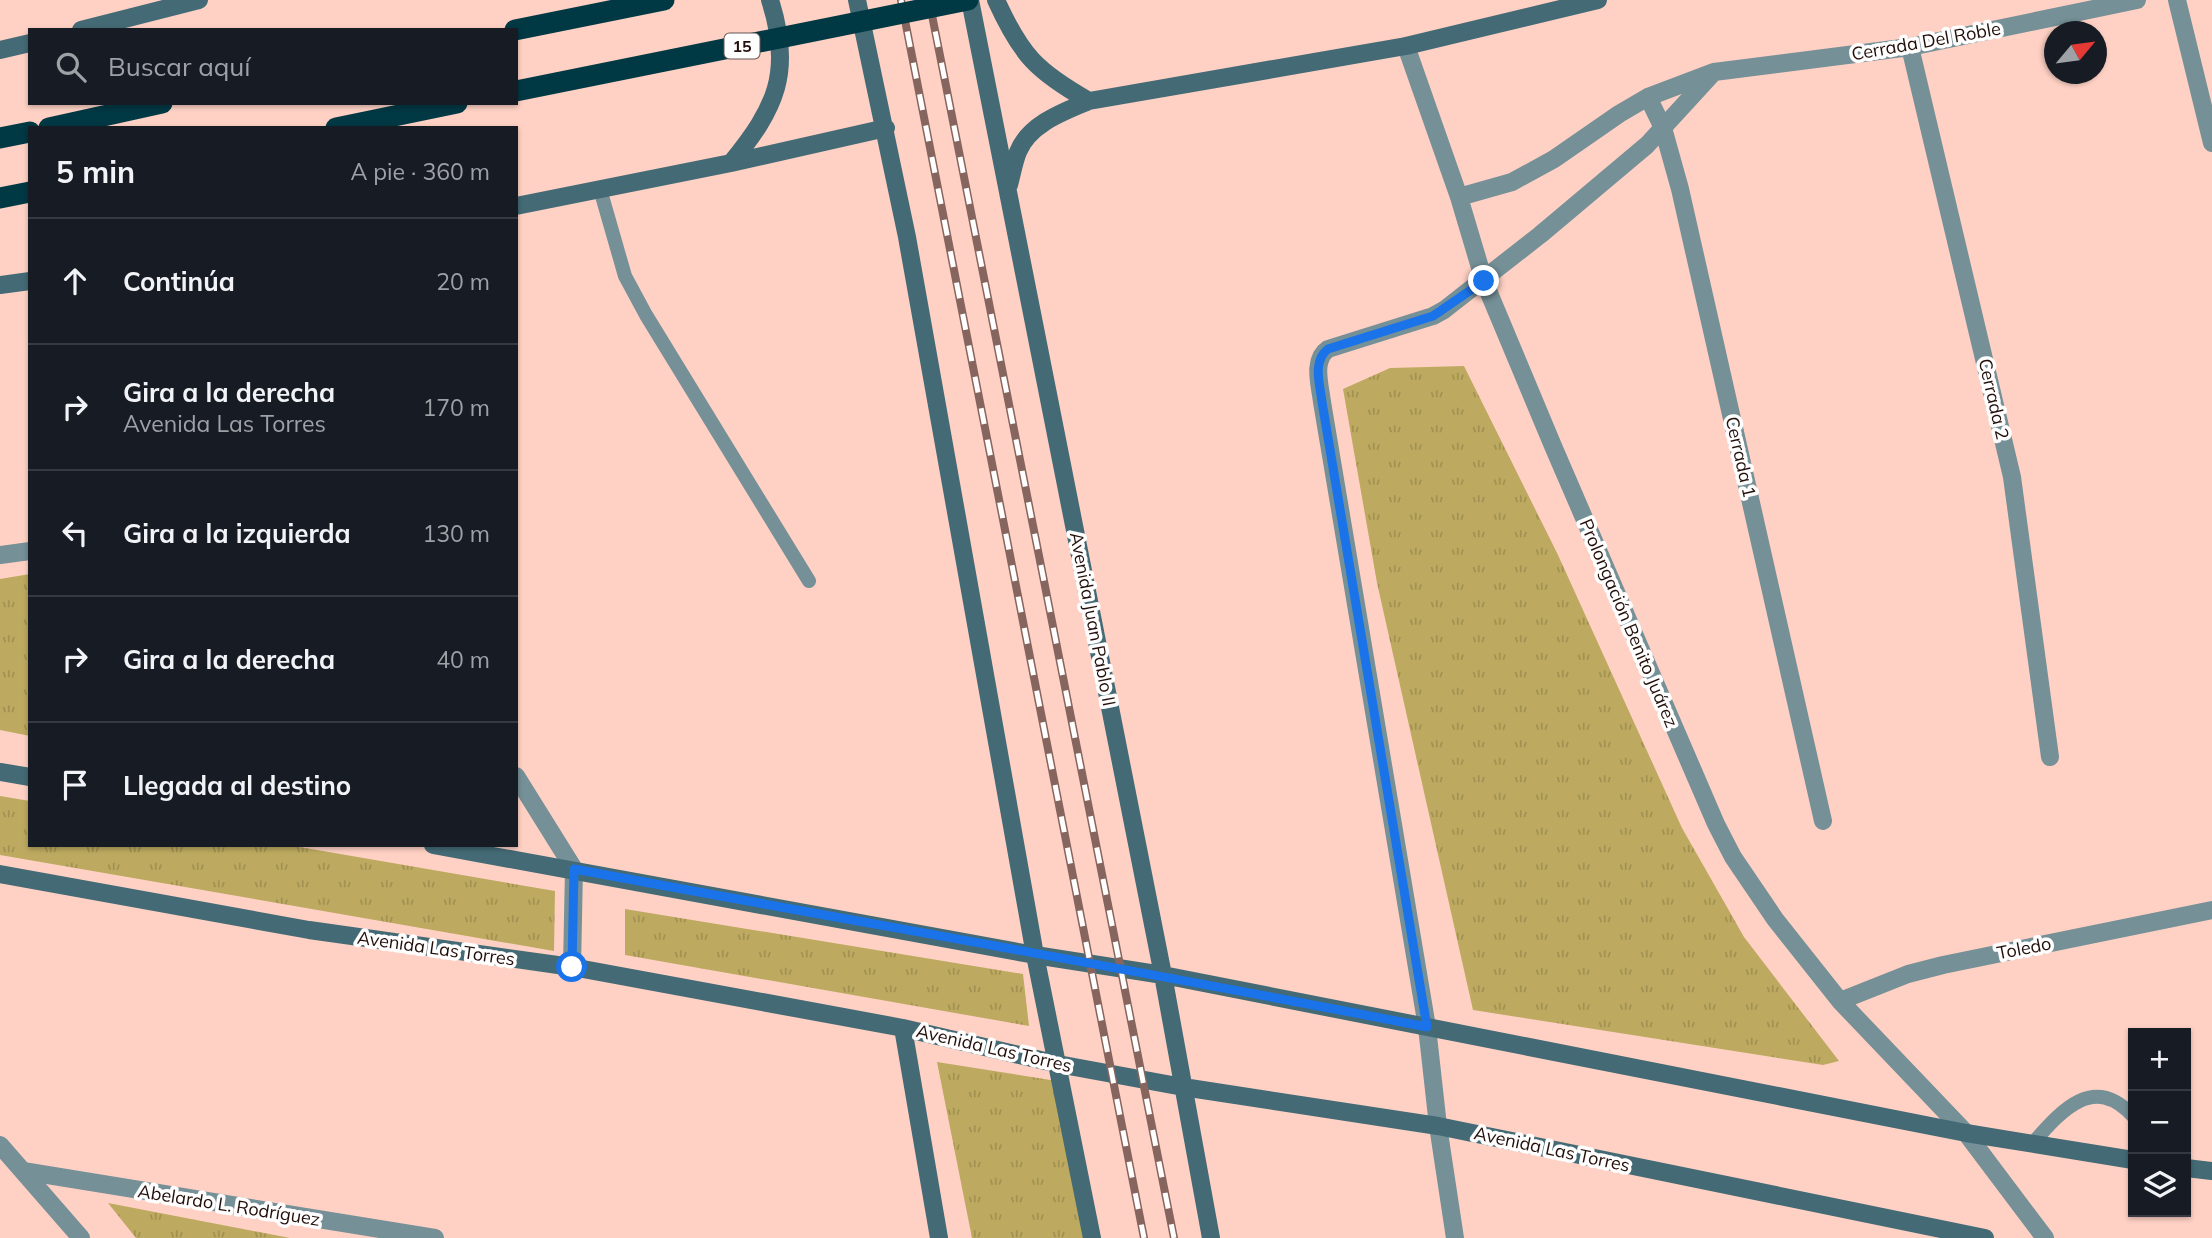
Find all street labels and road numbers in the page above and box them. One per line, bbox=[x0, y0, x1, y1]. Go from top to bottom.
street label: Cerrada Del Roble bbox=[1850, 17, 2002, 65]
road number: 15 bbox=[724, 34, 760, 58]
street label: Cerrada 2 bbox=[1974, 356, 2014, 442]
street label: Cerrada 1 bbox=[1721, 414, 1761, 500]
street label: Prolongación Benito Juárez bbox=[1575, 515, 1683, 731]
street label: Avenida Juan Pablo II bbox=[1065, 530, 1121, 708]
street label: Avenida Las Torres bbox=[356, 926, 516, 970]
street label: Toledo bbox=[1995, 931, 2053, 965]
street label: Avenida Las Torres bbox=[914, 1019, 1074, 1077]
street label: Avenida Las Torres bbox=[1472, 1121, 1632, 1177]
street label: Abelardo L. Rodríguez bbox=[136, 1179, 322, 1231]

